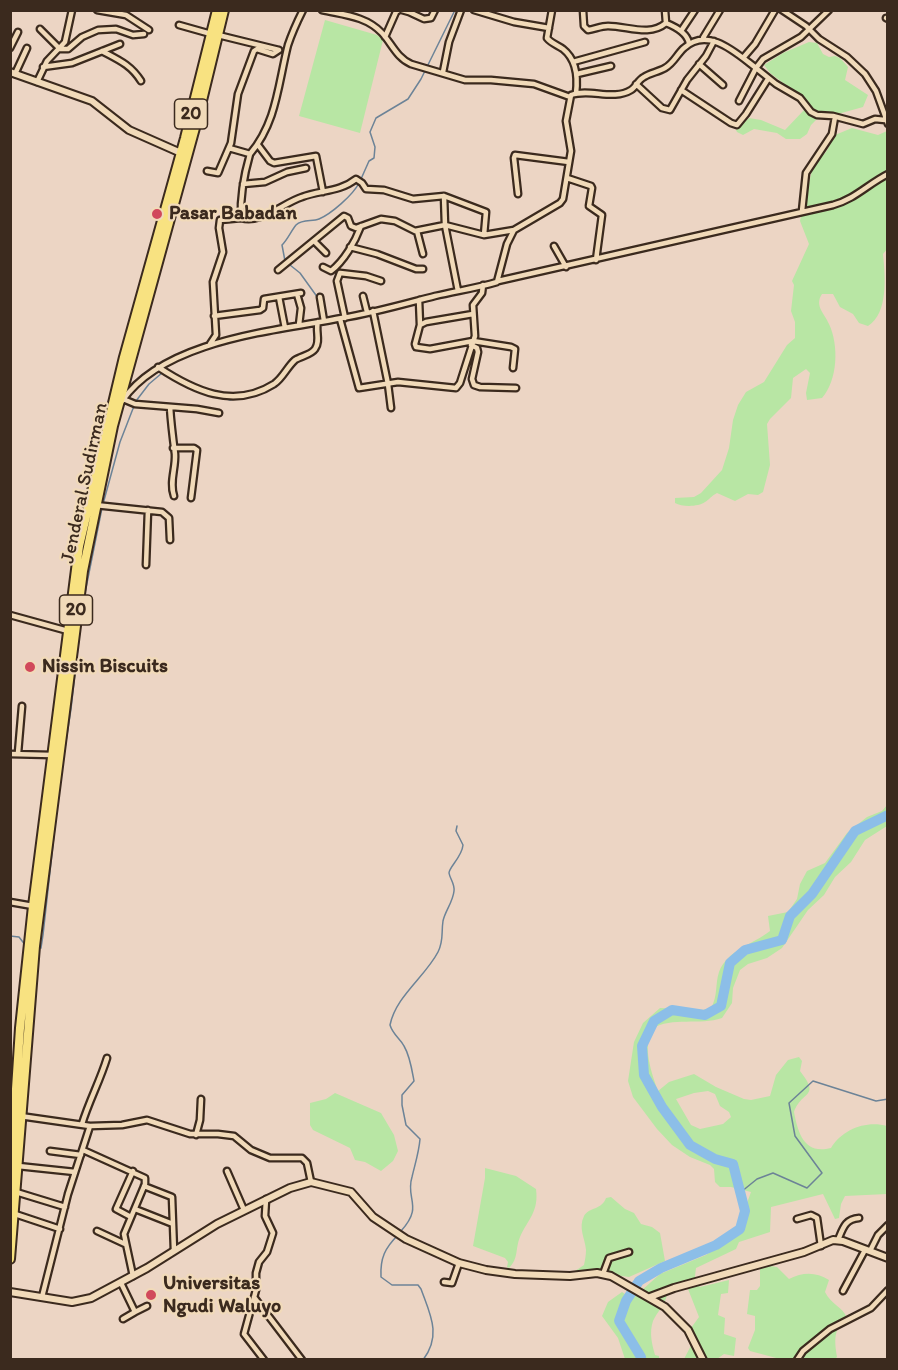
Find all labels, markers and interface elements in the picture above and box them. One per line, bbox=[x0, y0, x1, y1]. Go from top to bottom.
road number: 20 bbox=[174, 99, 207, 129]
place label: Pasar Babadan bbox=[169, 202, 297, 226]
marker: Pasar Babadan bbox=[150, 207, 164, 221]
street label: Jenderal Sudirman bbox=[56, 400, 114, 566]
road number: 20 bbox=[60, 595, 92, 625]
place label: Nissin Biscuits bbox=[42, 655, 168, 679]
marker: Nissin Biscuits bbox=[23, 660, 37, 674]
place label: Universitas Ngudi Waluyo bbox=[163, 1272, 281, 1319]
marker: Universitas Ngudi Waluyo bbox=[144, 1288, 158, 1302]

